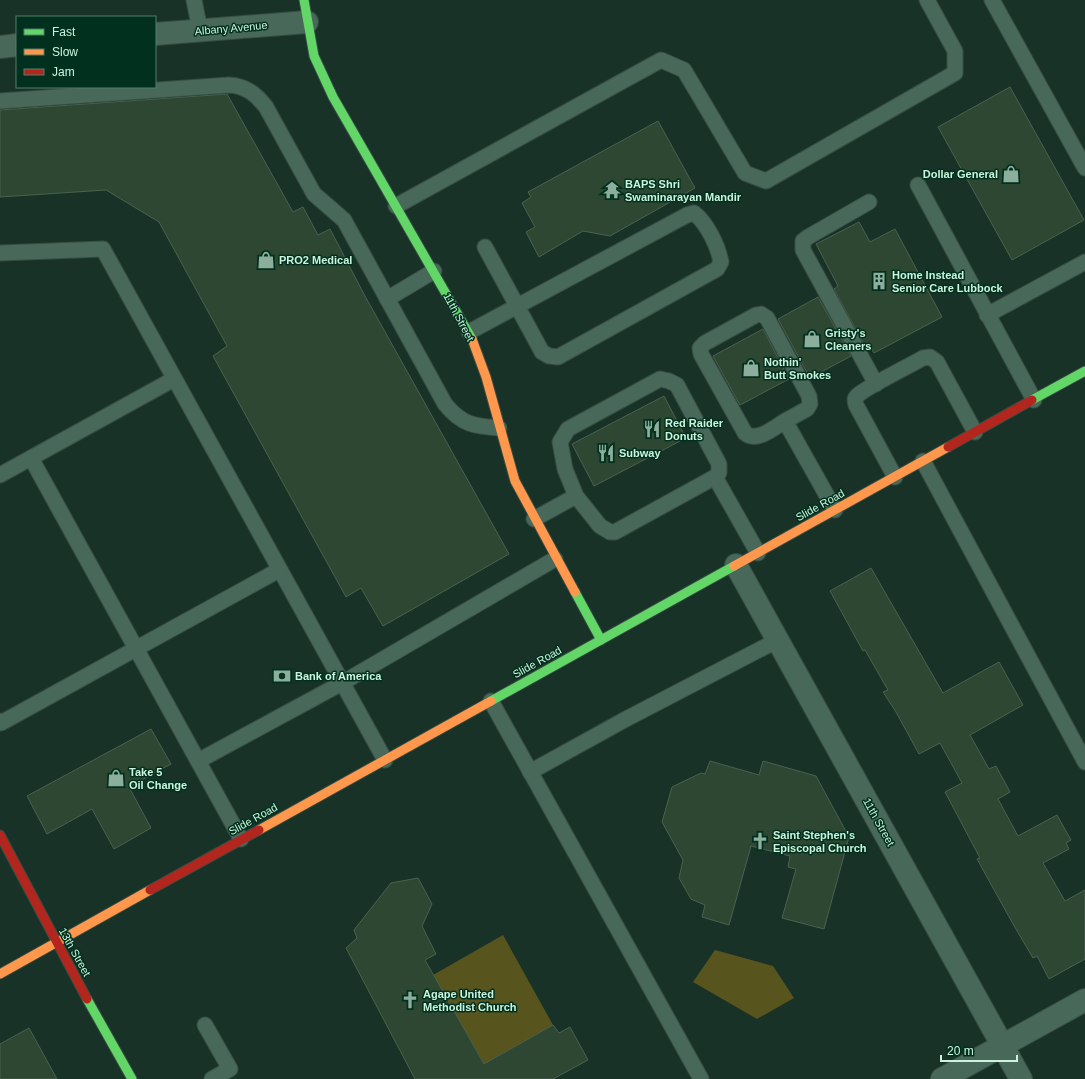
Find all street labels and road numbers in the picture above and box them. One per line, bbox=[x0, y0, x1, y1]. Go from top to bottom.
street label: Albany Avenue bbox=[194, 19, 268, 37]
street label: 11th Street bbox=[441, 291, 477, 343]
street label: Slide Road bbox=[794, 487, 846, 523]
street label: Slide Road bbox=[511, 644, 563, 680]
street label: 11th Street bbox=[861, 796, 897, 848]
street label: Slide Road bbox=[227, 801, 279, 837]
street label: 13th Street bbox=[57, 926, 93, 978]

